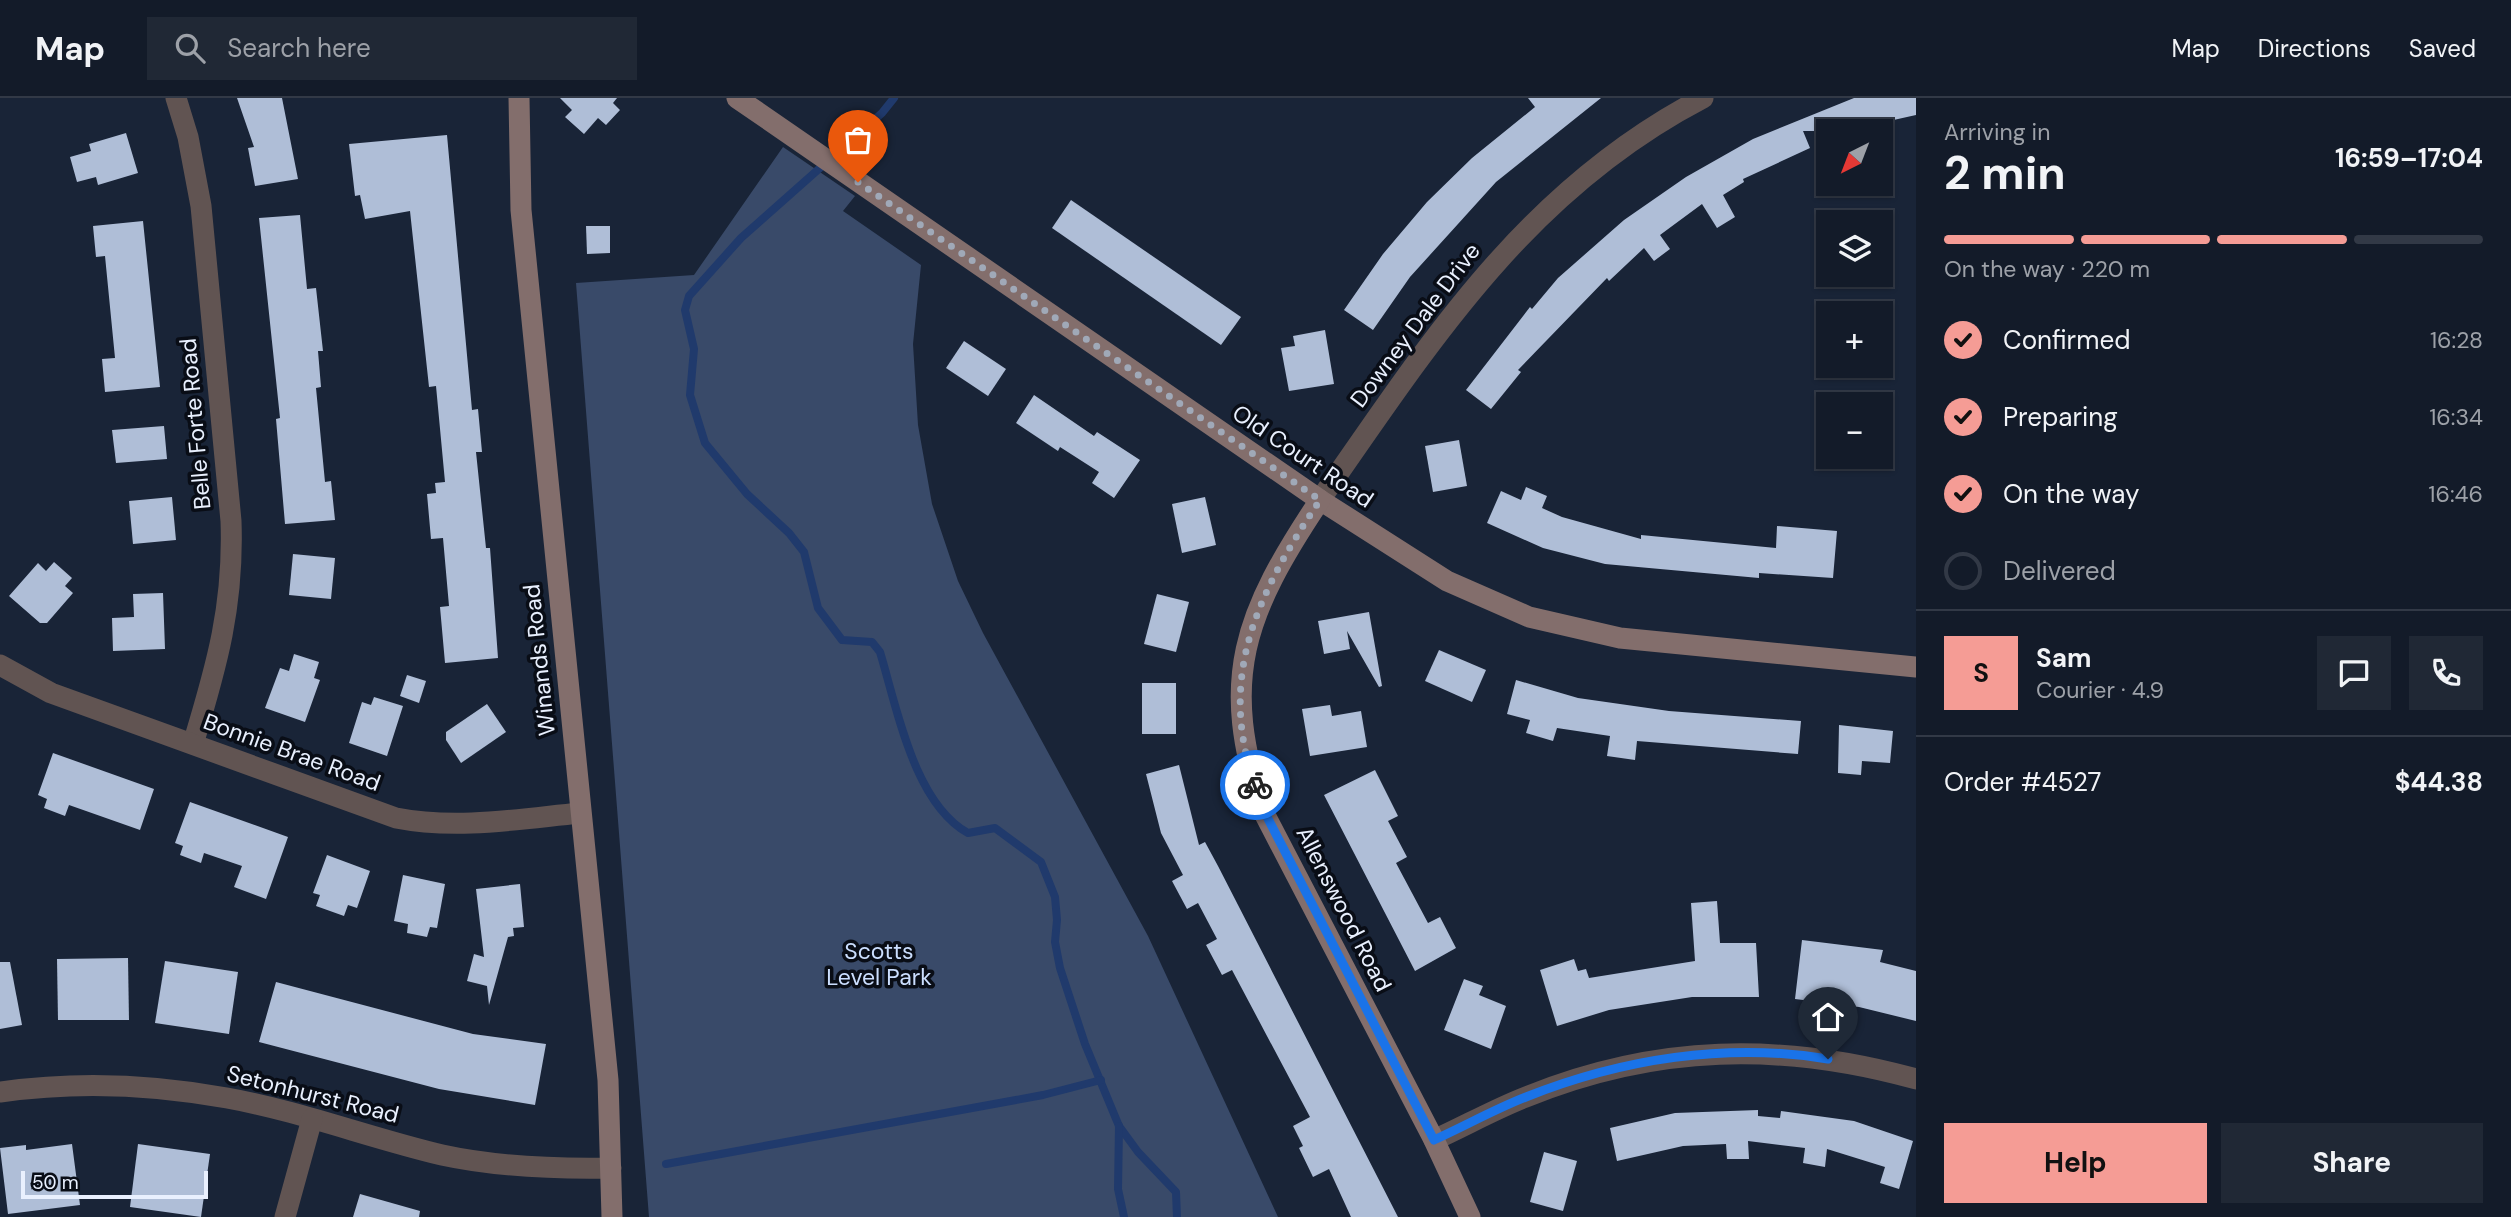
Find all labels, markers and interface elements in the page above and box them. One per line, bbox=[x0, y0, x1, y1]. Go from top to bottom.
search box bbox=[147, 17, 637, 80]
text: Map bbox=[35, 27, 105, 70]
icon: search bbox=[171, 29, 209, 67]
text: Search here bbox=[227, 31, 371, 65]
text: Map bbox=[2172, 33, 2220, 64]
text: Directions bbox=[2258, 33, 2371, 64]
text: Saved bbox=[2409, 33, 2476, 64]
pin bbox=[828, 110, 888, 182]
text: Arriving in bbox=[1944, 117, 2050, 147]
north arrow bbox=[1816, 119, 1894, 196]
map controls bbox=[1816, 119, 1893, 469]
icon: bag bbox=[839, 121, 877, 159]
text: 16:59–17:04 bbox=[2335, 141, 2483, 175]
text: 2 min bbox=[1944, 143, 2066, 203]
button: layers bbox=[1816, 210, 1893, 287]
street label: Downey Dale Drive bbox=[1343, 237, 1487, 413]
text: On the way · 220 m bbox=[1944, 254, 2150, 284]
button: + bbox=[1816, 301, 1893, 378]
icon: check bbox=[1944, 321, 1982, 359]
text: Confirmed bbox=[2003, 323, 2130, 357]
text: 16:28 bbox=[2430, 325, 2483, 355]
street label: Belle Forte Road bbox=[173, 337, 217, 511]
button: − bbox=[1816, 392, 1893, 469]
street label: Old Court Road bbox=[1227, 398, 1379, 514]
icon: check bbox=[1944, 398, 1982, 436]
text: Preparing bbox=[2003, 400, 2118, 434]
text: 16:34 bbox=[2429, 402, 2483, 432]
icon: check bbox=[1944, 475, 1982, 513]
text: On the way bbox=[2003, 477, 2139, 511]
text: 16:46 bbox=[2428, 479, 2483, 509]
text: Delivered bbox=[2003, 554, 2116, 588]
street label: Winands Road bbox=[516, 583, 562, 737]
button: chat bbox=[2317, 636, 2391, 710]
button: phone bbox=[2409, 636, 2483, 710]
text: Sam bbox=[2036, 641, 2091, 675]
text: S bbox=[1973, 656, 1989, 690]
text: Courier · 4.9 bbox=[2036, 675, 2164, 705]
street label: Bonnie Brae Road bbox=[199, 706, 385, 798]
courier bbox=[1220, 750, 1290, 820]
text: Order #4527 bbox=[1944, 765, 2101, 799]
text: $44.38 bbox=[2395, 765, 2483, 799]
icon: bike bbox=[1236, 766, 1274, 804]
street label: Allenswood Road bbox=[1289, 821, 1399, 997]
park label: Scotts Level Park bbox=[826, 936, 932, 992]
pin bbox=[1798, 987, 1858, 1059]
icon: home bbox=[1809, 998, 1847, 1036]
street label: Setonhurst Road bbox=[224, 1058, 402, 1130]
button: Help bbox=[1944, 1123, 2207, 1203]
button: Share bbox=[2221, 1123, 2483, 1203]
scale bar bbox=[21, 1168, 208, 1200]
text: 50 m bbox=[32, 1170, 79, 1195]

